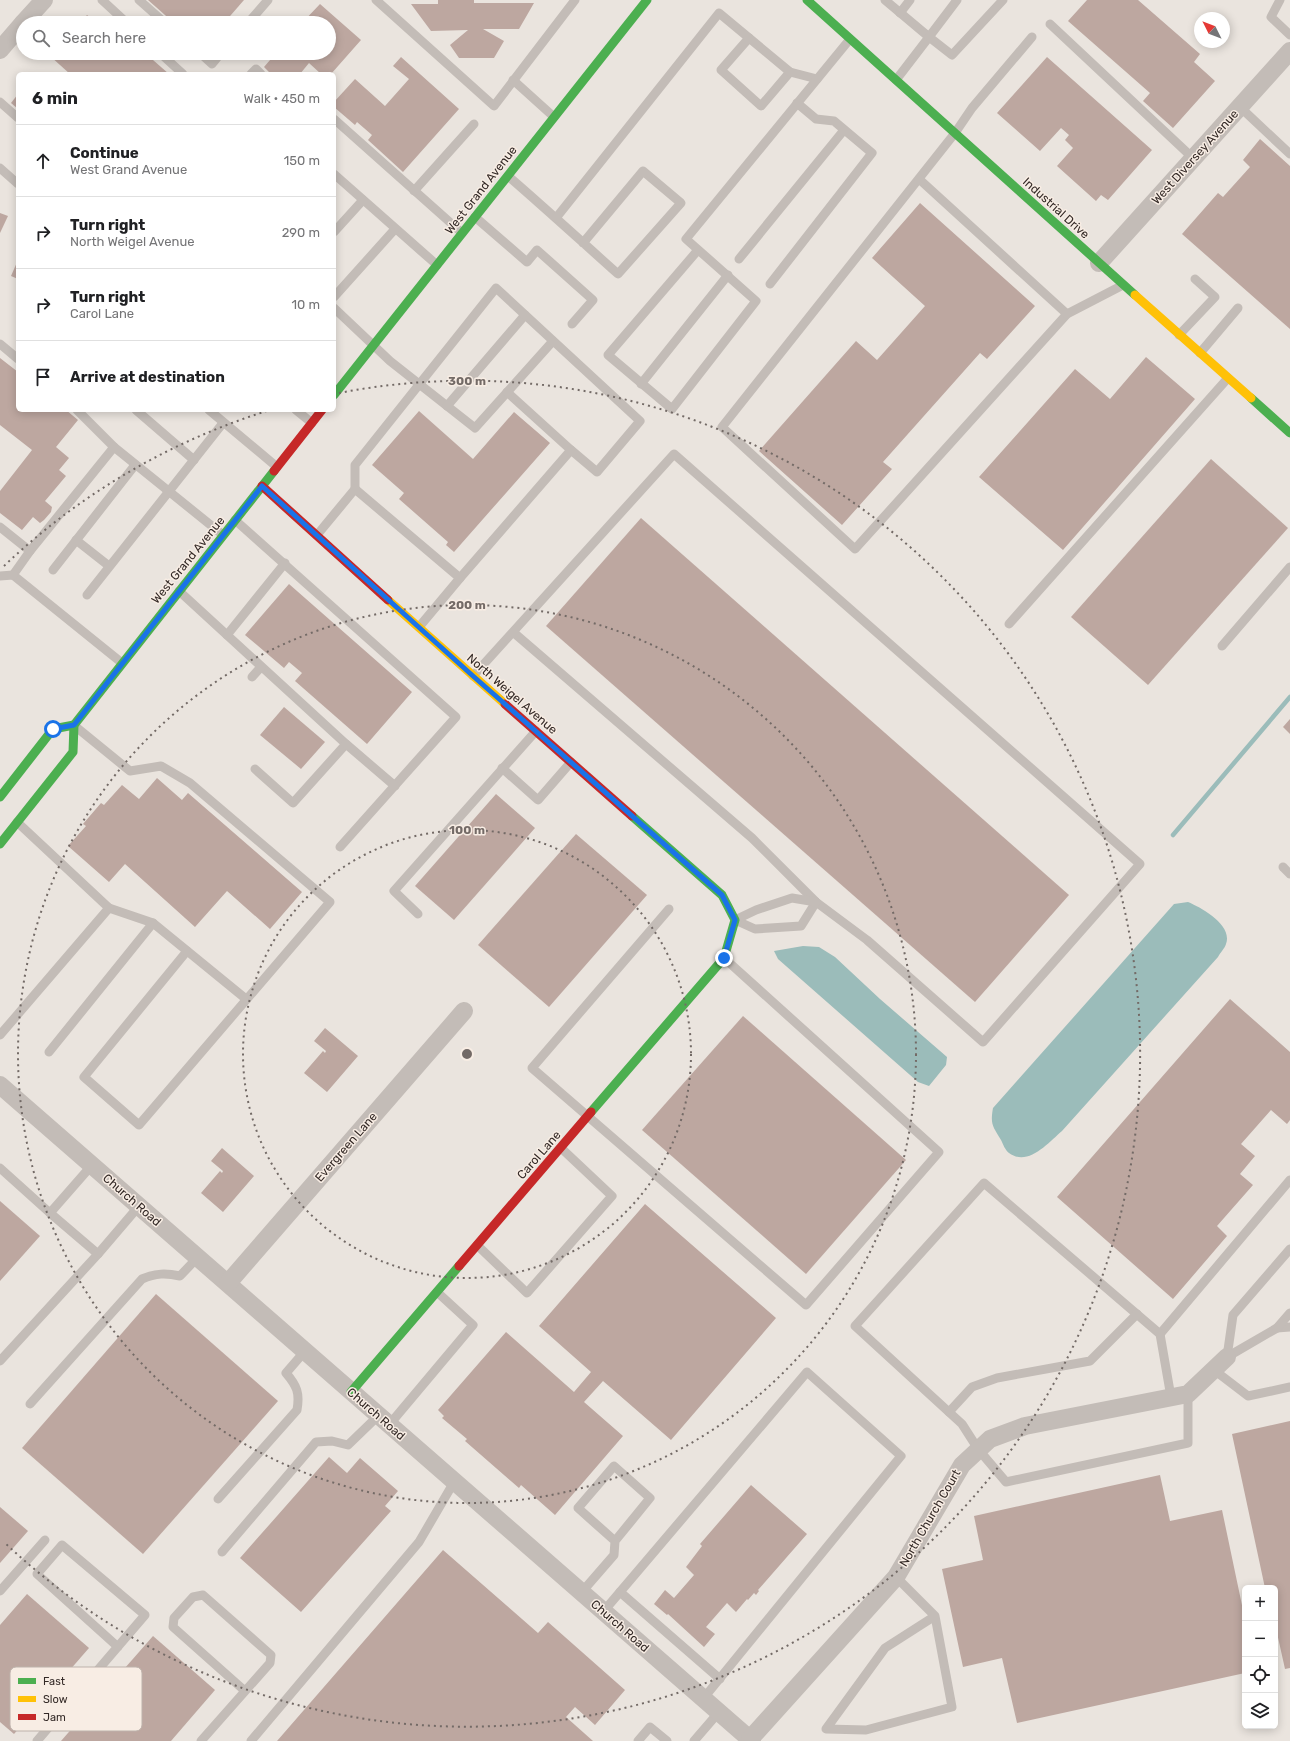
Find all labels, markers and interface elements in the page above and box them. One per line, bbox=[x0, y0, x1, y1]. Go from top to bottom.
north arrow bbox=[1194, 12, 1230, 48]
search box bbox=[16, 16, 336, 60]
icon: search bbox=[30, 27, 52, 49]
text: Search here bbox=[62, 29, 146, 47]
text: 6 min bbox=[32, 88, 78, 108]
text: Walk · 450 m bbox=[244, 91, 320, 106]
street label: West Diversey Avenue bbox=[1149, 107, 1241, 207]
street label: West Grand Avenue bbox=[442, 143, 520, 237]
text: Continue bbox=[70, 144, 139, 162]
icon: ahead bbox=[32, 150, 54, 172]
text: 150 m bbox=[284, 153, 320, 168]
text: West Grand Avenue bbox=[70, 162, 187, 177]
street label: Industrial Drive bbox=[1020, 175, 1092, 242]
text: Turn right bbox=[70, 216, 145, 234]
icon: right bbox=[32, 222, 54, 244]
text: 290 m bbox=[282, 225, 320, 240]
text: North Weigel Avenue bbox=[70, 234, 195, 249]
text: Turn right bbox=[70, 288, 145, 306]
icon: right bbox=[32, 294, 54, 316]
text: 10 m bbox=[291, 297, 320, 312]
text: Carol Lane bbox=[70, 306, 134, 321]
icon: arrive bbox=[32, 366, 54, 388]
text: Arrive at destination bbox=[70, 368, 225, 386]
text: 300 m bbox=[448, 374, 486, 388]
street label: West Grand Avenue bbox=[149, 513, 228, 606]
text: 200 m bbox=[448, 598, 486, 612]
street label: North Weigel Avenue bbox=[464, 651, 560, 737]
route start bbox=[44, 720, 62, 738]
text: 100 m bbox=[449, 823, 485, 837]
route end bbox=[715, 949, 733, 967]
centre of rings bbox=[460, 1047, 474, 1061]
street label: Evergreen Lane bbox=[312, 1109, 380, 1185]
street label: Carol Lane bbox=[514, 1128, 564, 1182]
street label: Church Road bbox=[100, 1171, 164, 1229]
street label: Church Road bbox=[344, 1385, 408, 1443]
street label: North Church Court bbox=[896, 1467, 964, 1569]
map controls bbox=[1242, 1585, 1278, 1729]
button: + bbox=[1242, 1585, 1278, 1621]
street label: Church Road bbox=[588, 1597, 652, 1655]
button: − bbox=[1242, 1621, 1278, 1657]
button: locate bbox=[1242, 1657, 1278, 1693]
legend bbox=[10, 1667, 142, 1731]
text: Fast bbox=[43, 1675, 66, 1688]
text: Slow bbox=[43, 1693, 68, 1706]
button: layers bbox=[1242, 1693, 1278, 1729]
text: Jam bbox=[43, 1711, 66, 1724]

